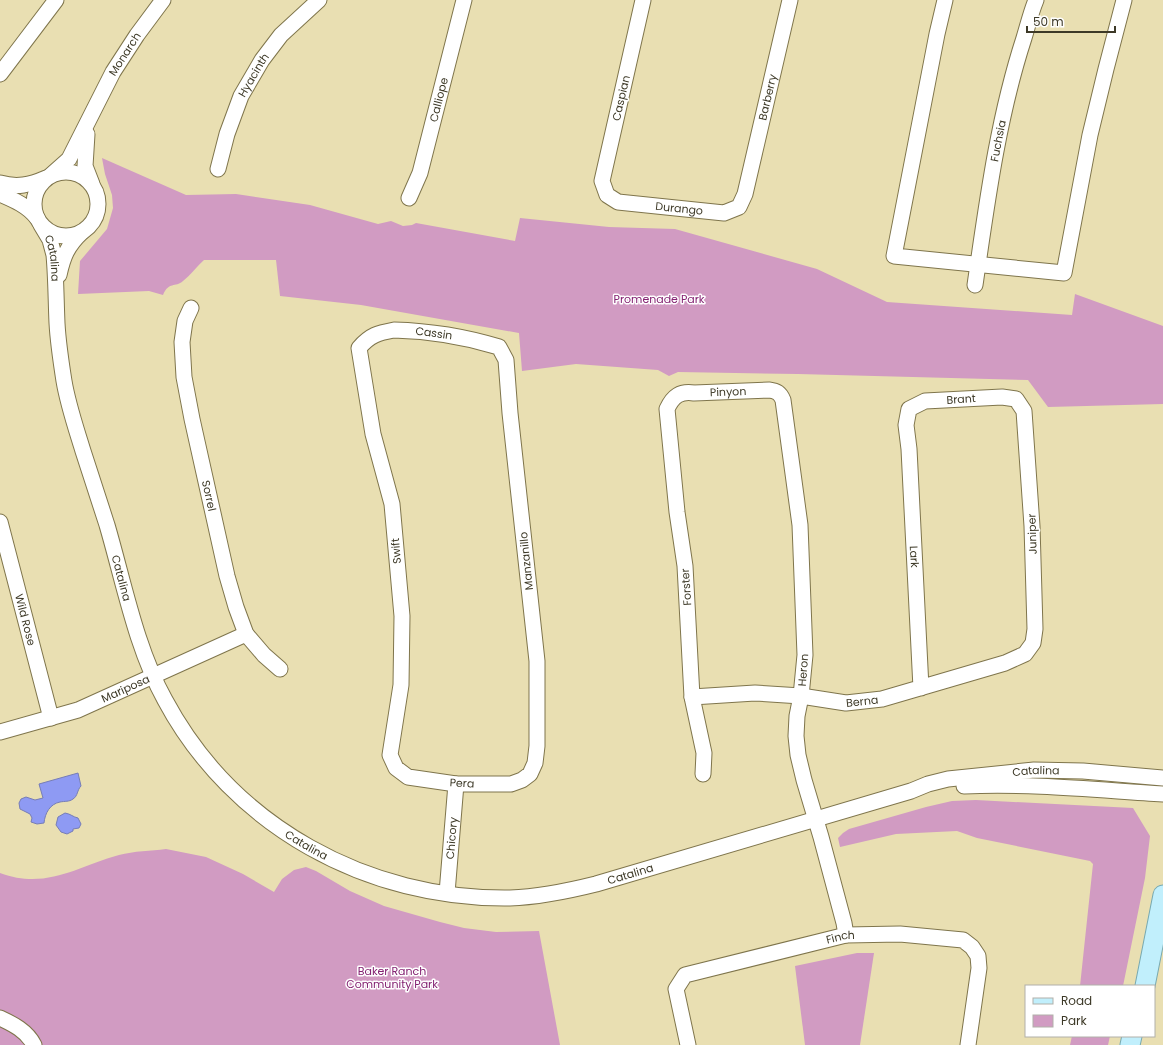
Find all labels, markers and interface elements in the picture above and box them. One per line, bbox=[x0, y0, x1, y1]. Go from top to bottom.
scale bar bbox=[1027, 8, 1115, 34]
text: 50 m bbox=[1033, 13, 1064, 30]
street label: Monarch bbox=[105, 29, 145, 79]
street label: Hyacinth bbox=[234, 50, 273, 100]
street label: Barberry bbox=[754, 72, 781, 122]
street label: Caspian bbox=[608, 74, 634, 122]
street label: Calliope bbox=[425, 76, 452, 124]
street label: Fuchsia bbox=[986, 118, 1010, 163]
street label: Durango bbox=[655, 198, 704, 219]
street label: Catalina bbox=[40, 231, 64, 282]
park label: Promenade Park bbox=[614, 291, 705, 307]
street label: Cassin bbox=[414, 322, 454, 344]
street label: Pinyon bbox=[710, 383, 747, 400]
street label: Brant bbox=[946, 390, 976, 408]
street label: Sorrel bbox=[198, 479, 220, 513]
street label: Juniper bbox=[1023, 513, 1041, 555]
street label: Manzanillo bbox=[515, 531, 537, 591]
street label: Swift bbox=[387, 537, 405, 565]
street label: Lark bbox=[906, 545, 923, 568]
street label: Catalina bbox=[108, 553, 135, 603]
street label: Forster bbox=[677, 568, 695, 606]
street label: Wild Rose bbox=[11, 592, 40, 648]
street label: Heron bbox=[794, 653, 812, 687]
street label: Mariposa bbox=[99, 671, 152, 706]
street label: Berna bbox=[845, 691, 879, 711]
street label: Catalina bbox=[1011, 762, 1060, 780]
street label: Pera bbox=[449, 774, 475, 792]
street label: Chicory bbox=[442, 816, 461, 860]
street label: Catalina bbox=[282, 826, 331, 864]
street label: Catalina bbox=[605, 860, 655, 888]
street label: Finch bbox=[824, 927, 855, 948]
park label: Baker Ranch Community Park bbox=[346, 963, 438, 992]
legend bbox=[1025, 985, 1155, 1037]
text: Road bbox=[1061, 992, 1092, 1009]
text: Park bbox=[1061, 1012, 1088, 1029]

